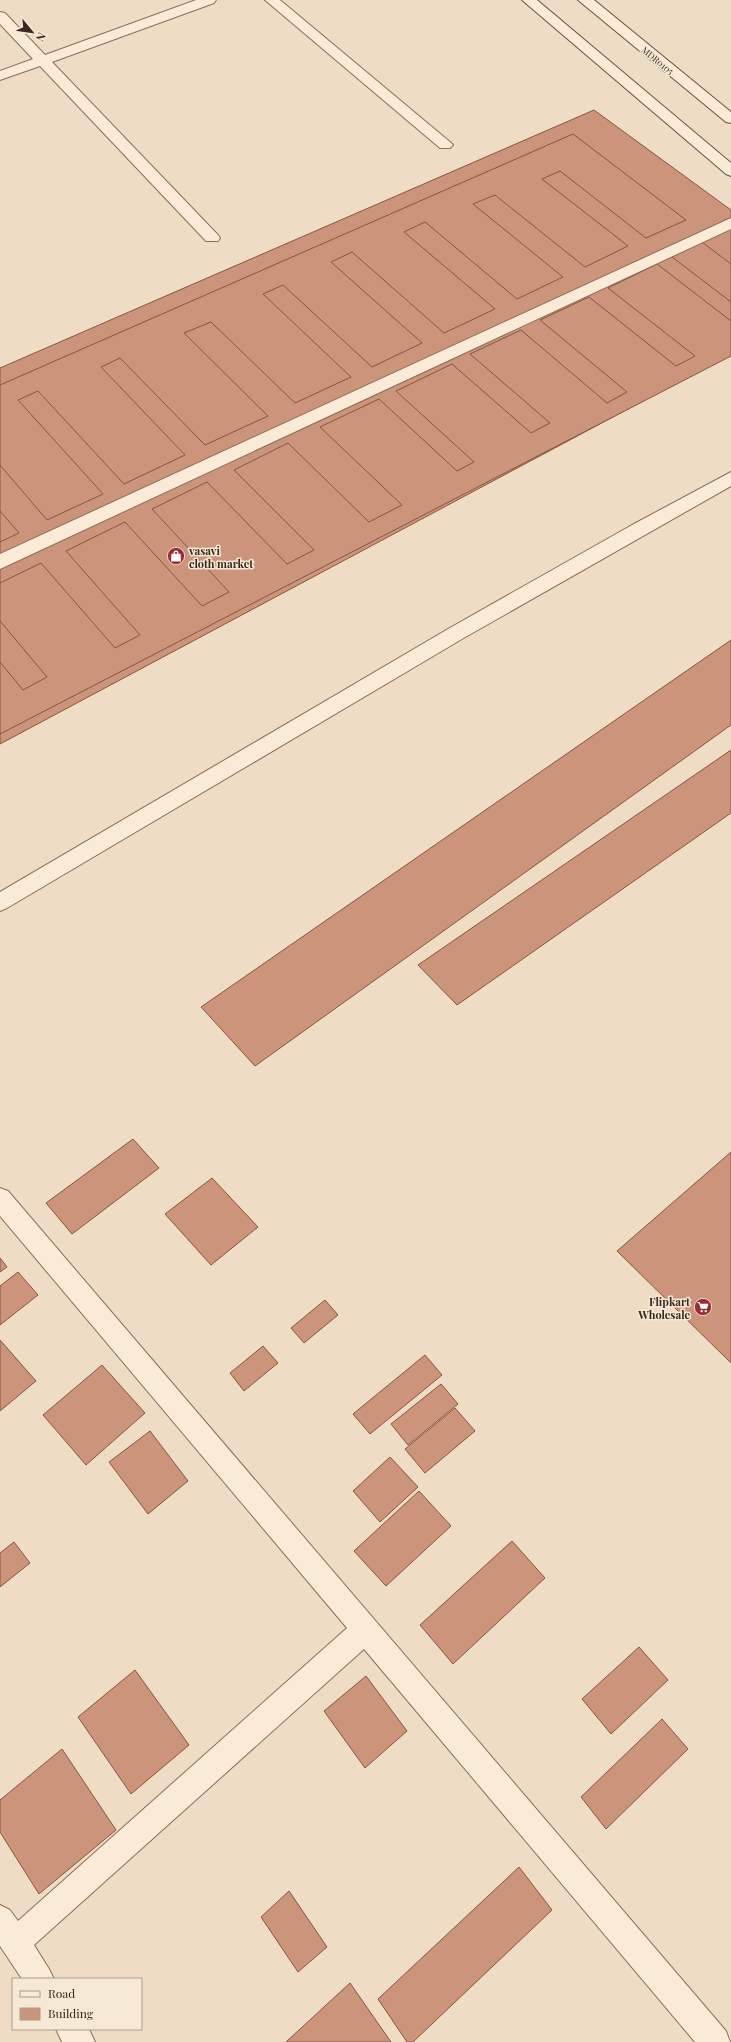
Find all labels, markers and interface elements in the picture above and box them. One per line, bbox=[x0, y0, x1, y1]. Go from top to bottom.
north arrow bbox=[12, 12, 52, 52]
text: N bbox=[33, 30, 50, 44]
street label: MDR0105 bbox=[639, 43, 677, 77]
place label: vasavi cloth market bbox=[188, 543, 253, 571]
shop icon: vasavi cloth market bbox=[166, 546, 186, 566]
place label: Flipkart Wholesale bbox=[637, 1294, 690, 1322]
supermarket icon: Flipkart Wholesale bbox=[693, 1297, 713, 1317]
legend bbox=[12, 1978, 142, 2030]
text: Road bbox=[48, 1985, 75, 2001]
text: Building bbox=[48, 2005, 94, 2021]

